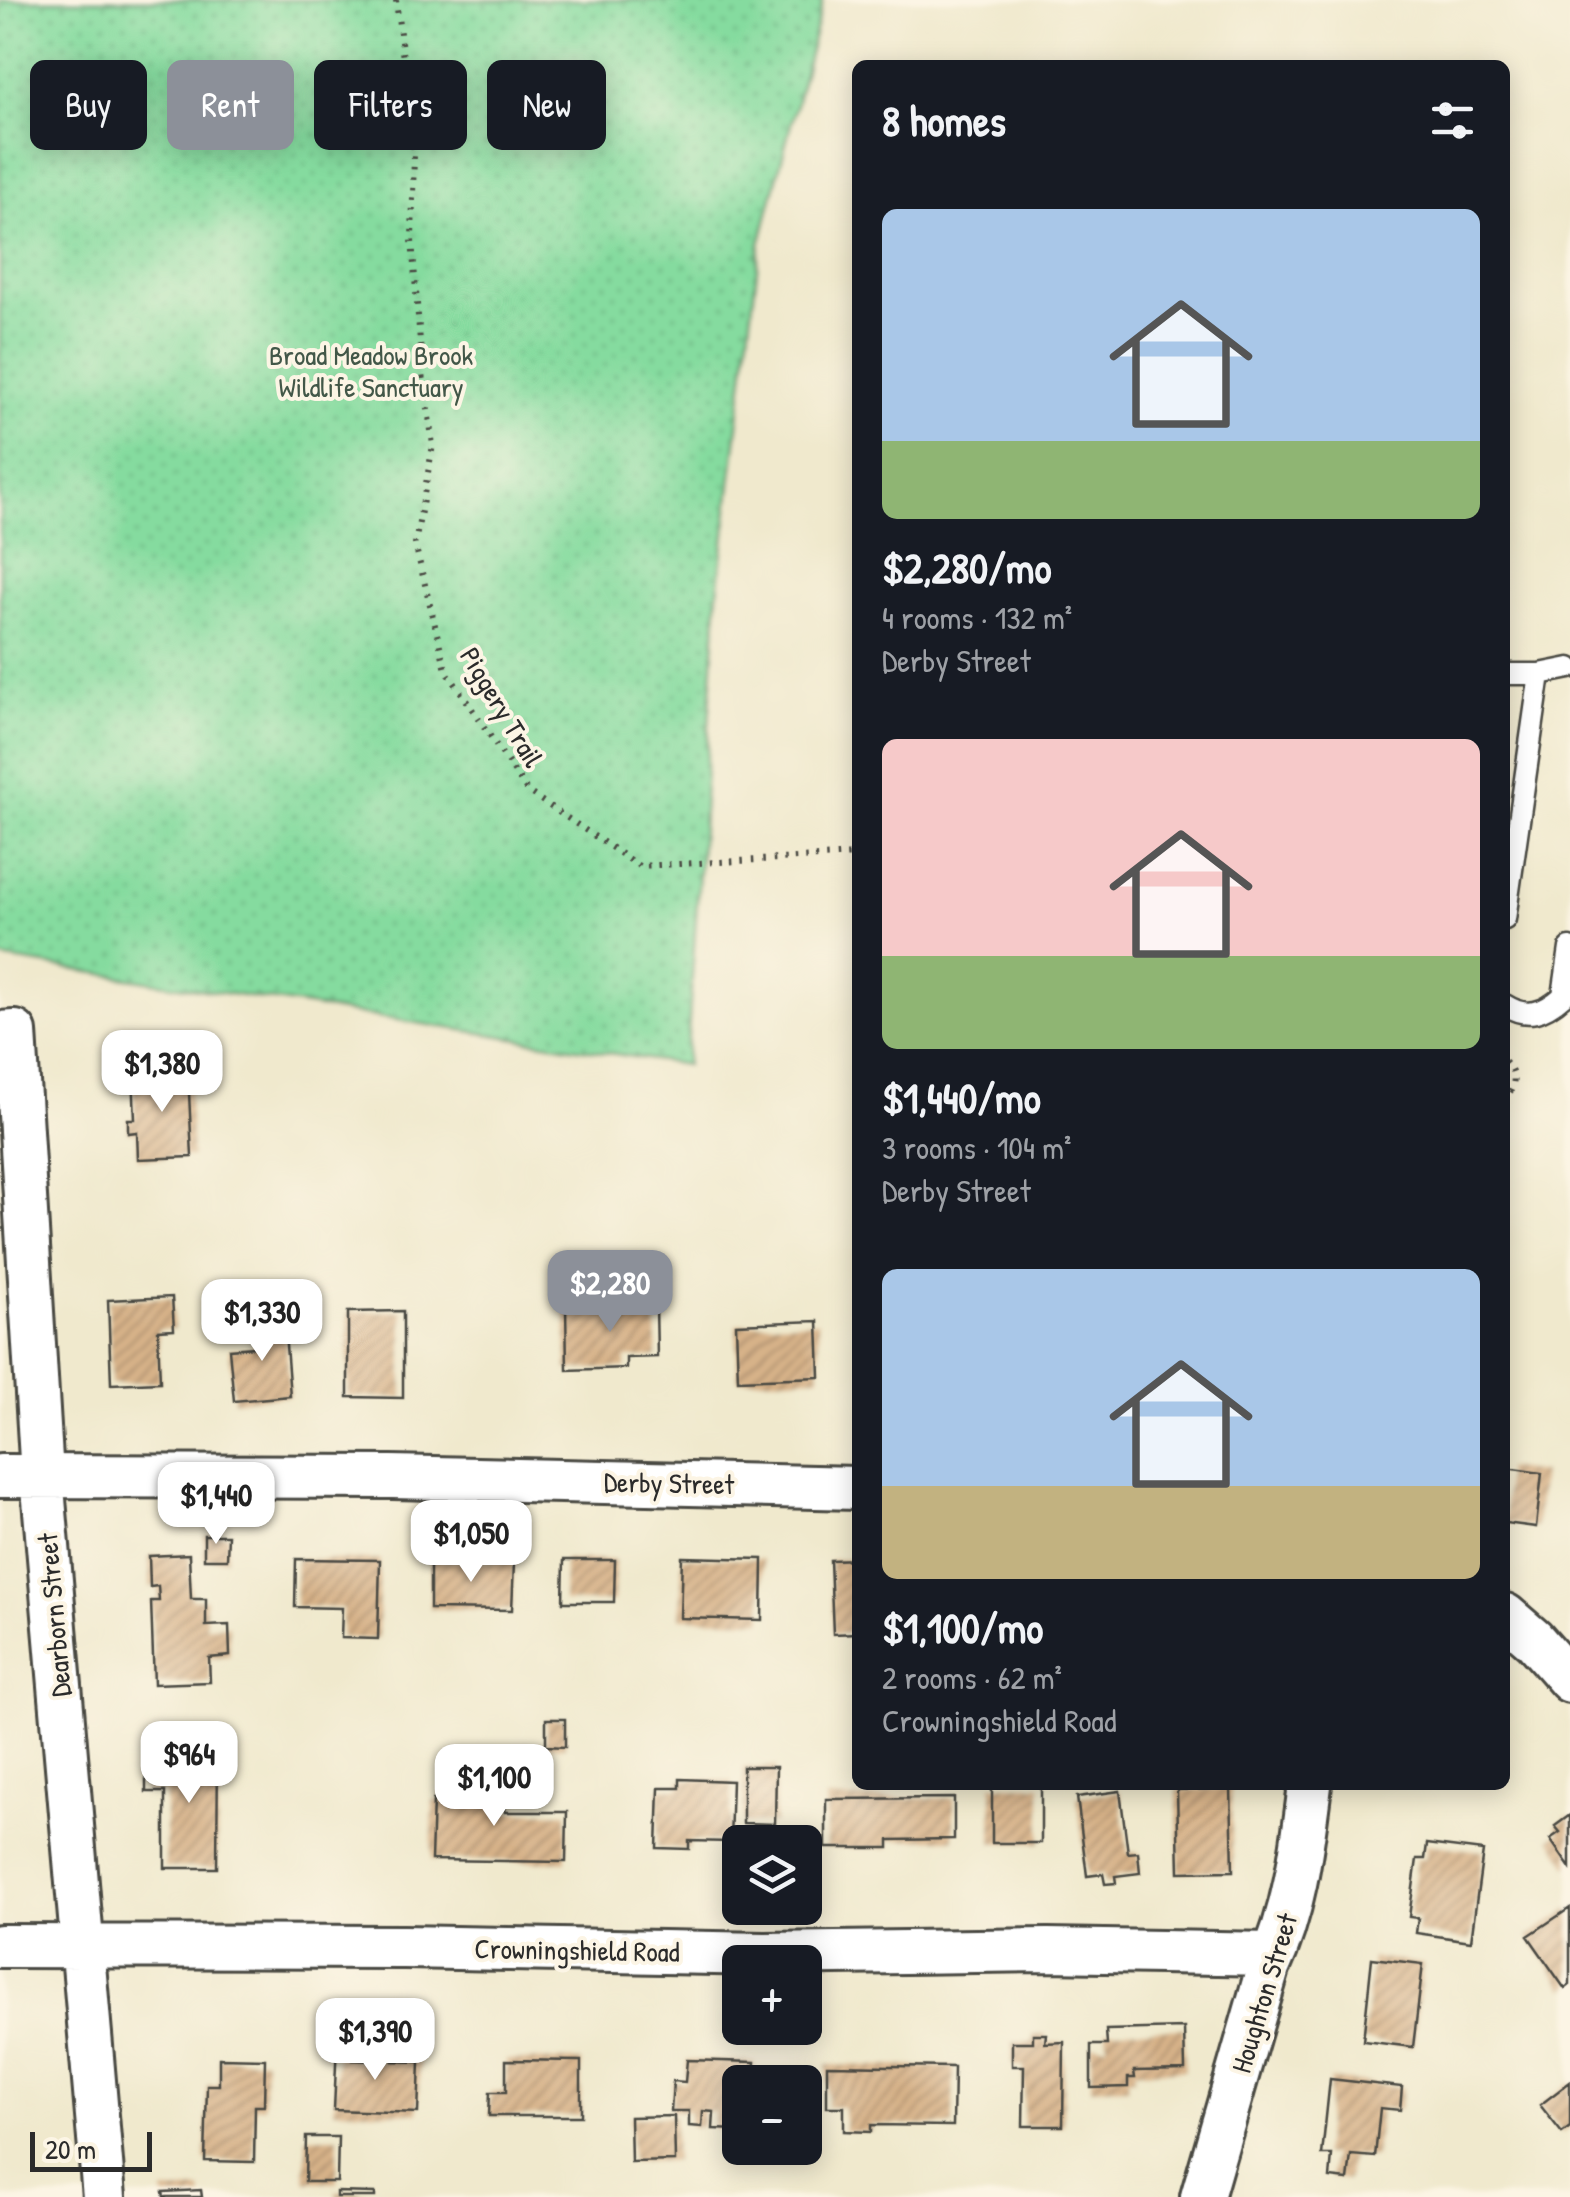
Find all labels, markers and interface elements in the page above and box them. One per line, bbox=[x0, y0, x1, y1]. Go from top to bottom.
chip: Buy bbox=[30, 60, 147, 150]
chip: Rent bbox=[167, 60, 294, 150]
chip: Filters bbox=[314, 60, 467, 150]
chip: New bbox=[487, 60, 606, 150]
text: 8 homes bbox=[882, 92, 1006, 149]
icon: filters bbox=[1425, 93, 1480, 148]
icon: home bbox=[1091, 274, 1271, 454]
park label: Broad Meadow Brook Wildlife Sanctuary bbox=[269, 336, 473, 406]
text: $2,280/mo bbox=[882, 539, 1051, 596]
text: 4 rooms · 132 m² bbox=[882, 596, 1072, 639]
text: Derby Street bbox=[882, 639, 1031, 682]
street label: Piggery Trail bbox=[451, 640, 553, 774]
icon: home bbox=[1091, 804, 1271, 984]
pin: $1,380 bbox=[81, 1030, 243, 1115]
text: $1,380 bbox=[124, 1041, 200, 1084]
text: $1,440/mo bbox=[882, 1069, 1041, 1126]
text: 3 rooms · 104 m² bbox=[882, 1126, 1071, 1169]
text: Derby Street bbox=[882, 1169, 1031, 1212]
pin: $2,280 bbox=[529, 1250, 691, 1335]
text: $2,280 bbox=[570, 1261, 650, 1304]
pin: $1,330 bbox=[181, 1279, 343, 1364]
text: $1,330 bbox=[223, 1290, 301, 1333]
icon: home bbox=[1091, 1334, 1271, 1514]
pin: $1,440 bbox=[135, 1462, 297, 1547]
street label: Derby Street bbox=[604, 1463, 735, 1503]
text: $1,440 bbox=[180, 1473, 252, 1516]
pin: $1,050 bbox=[390, 1500, 552, 1585]
text: $1,050 bbox=[433, 1511, 509, 1554]
street label: Dearborn Street bbox=[28, 1531, 80, 1698]
text: $1,100/mo bbox=[882, 1599, 1043, 1656]
text: 2 rooms · 62 m² bbox=[882, 1656, 1062, 1699]
text: Crowningshield Road bbox=[882, 1699, 1116, 1742]
pin: $964 bbox=[130, 1721, 248, 1806]
text: $964 bbox=[163, 1732, 215, 1775]
pin: $1,100 bbox=[413, 1744, 575, 1829]
text: $1,100 bbox=[457, 1755, 531, 1798]
map controls bbox=[722, 1825, 822, 2165]
button: layers bbox=[722, 1825, 822, 1925]
street label: Houghton Street bbox=[1222, 1908, 1306, 2077]
street label: Crowningshield Road bbox=[474, 1929, 680, 1971]
button: + bbox=[722, 1945, 822, 2045]
pin: $1,390 bbox=[294, 1998, 456, 2083]
text: $1,390 bbox=[338, 2009, 412, 2052]
button: − bbox=[722, 2065, 822, 2165]
scale bar bbox=[30, 2127, 152, 2172]
text: 20 m bbox=[45, 2130, 96, 2168]

